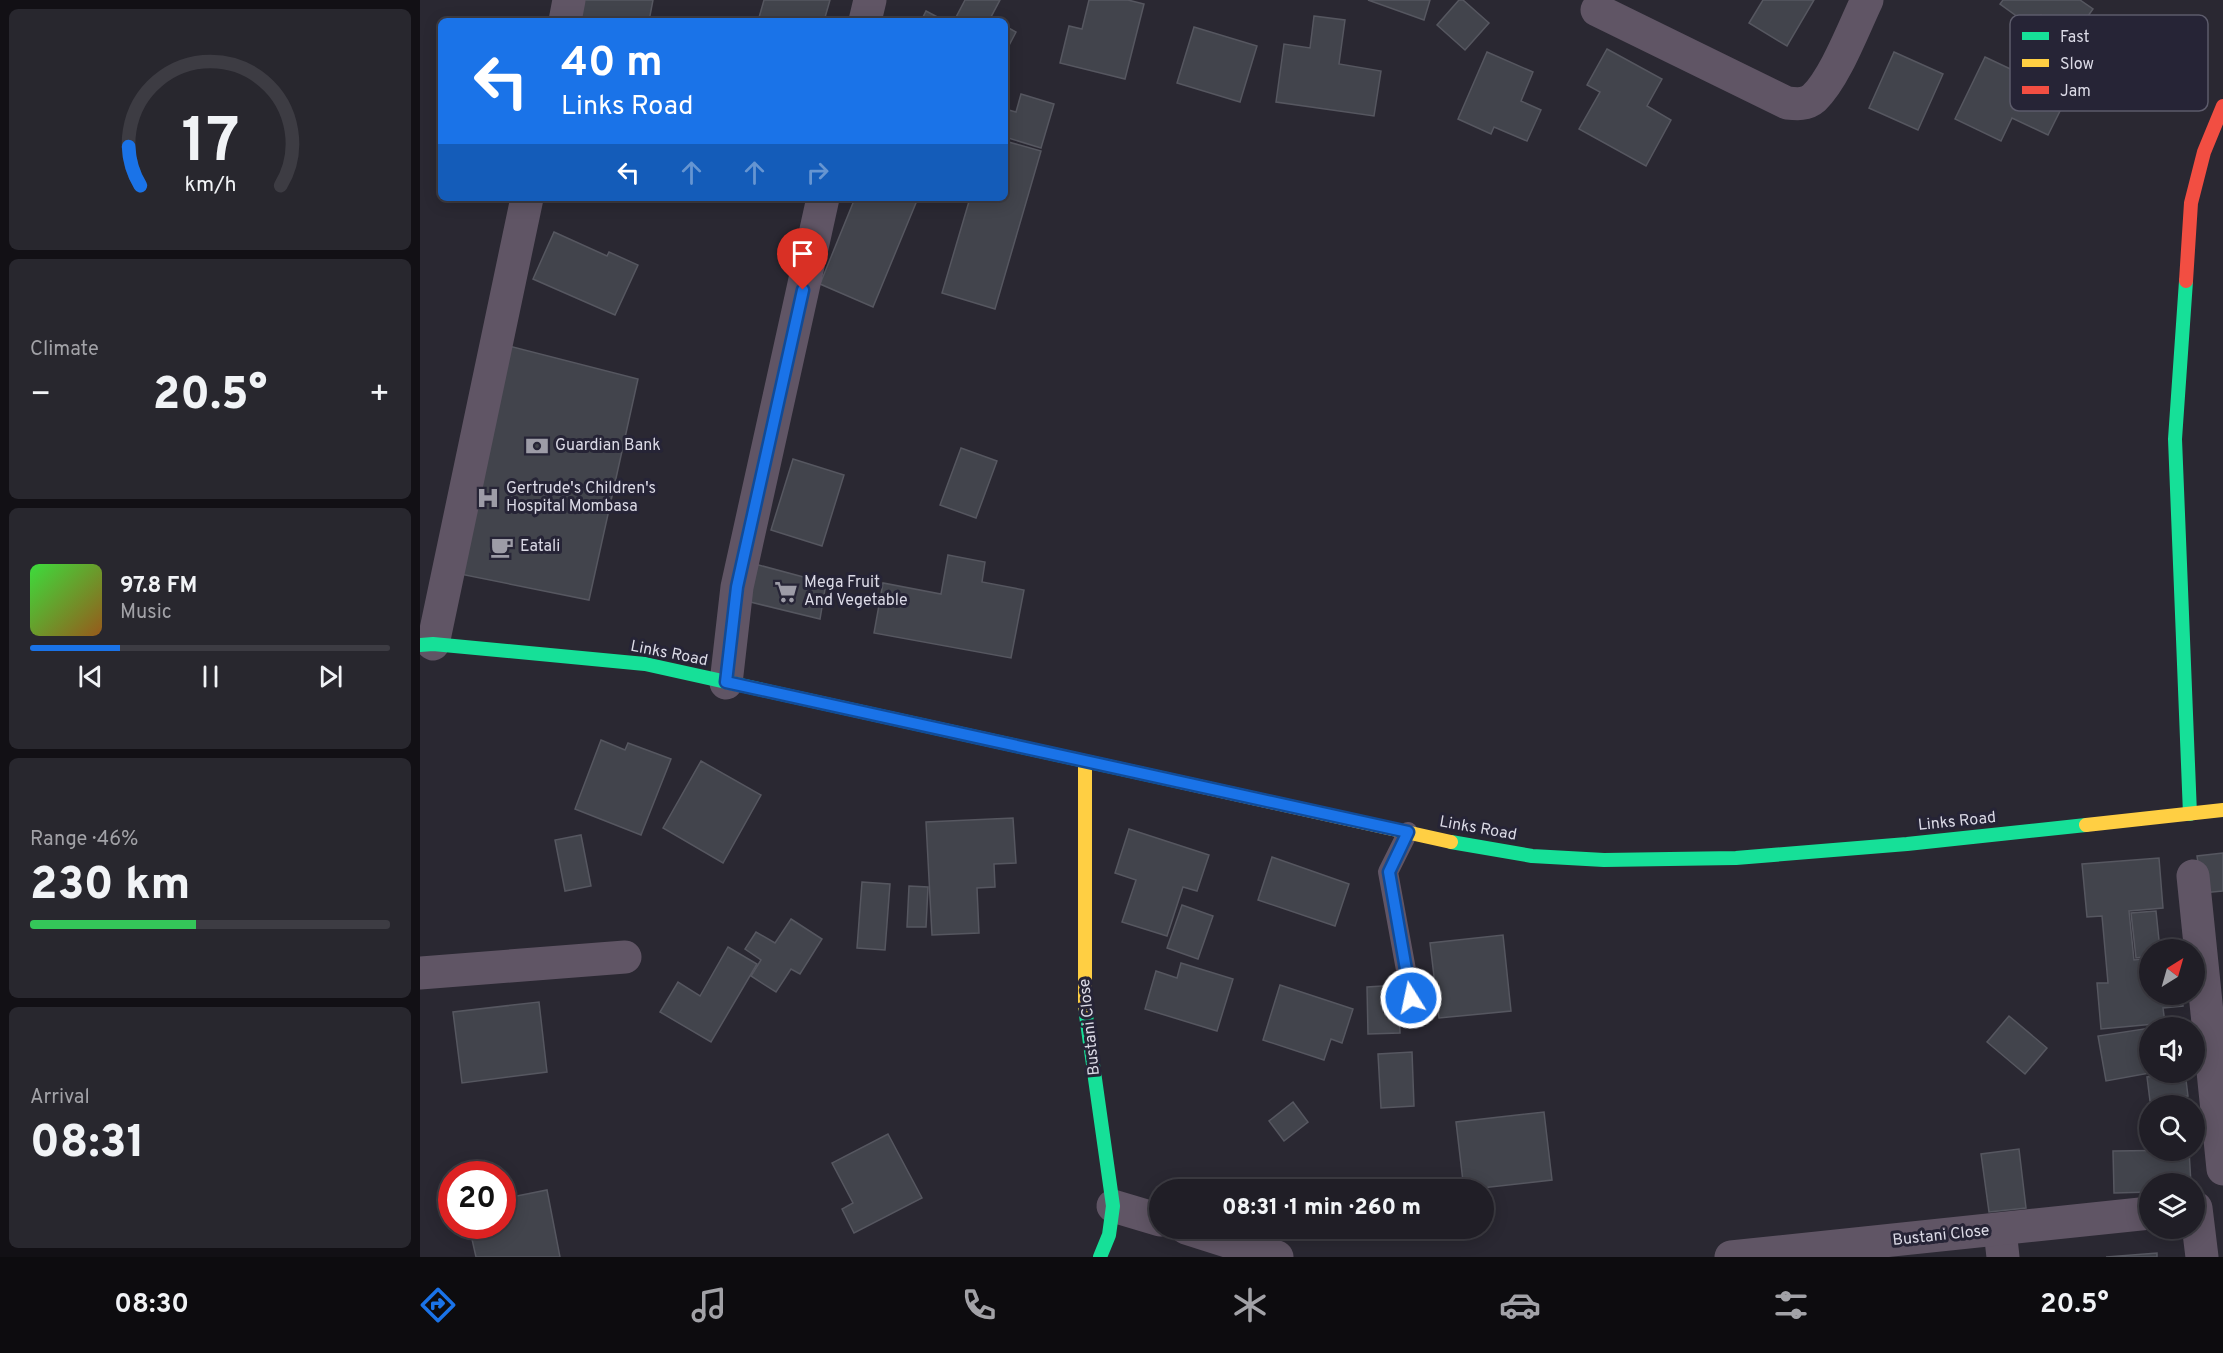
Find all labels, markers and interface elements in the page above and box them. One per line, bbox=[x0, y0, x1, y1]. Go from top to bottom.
legend bbox=[2010, 15, 2208, 111]
text: Fast bbox=[2060, 28, 2090, 48]
text: 40 m bbox=[561, 38, 663, 91]
icon: left bbox=[462, 42, 540, 120]
text: Slow bbox=[2060, 55, 2094, 75]
text: Jam bbox=[2060, 82, 2091, 102]
text: Links Road bbox=[561, 90, 693, 124]
text: 17 bbox=[181, 105, 239, 184]
icon: left bbox=[612, 156, 645, 189]
icon: ahead bbox=[675, 156, 708, 189]
icon: ahead bbox=[738, 156, 771, 189]
icon: right bbox=[801, 156, 834, 189]
text: km/h bbox=[184, 173, 236, 200]
pin bbox=[777, 228, 828, 290]
icon: arrive bbox=[786, 237, 819, 270]
text: Climate bbox=[30, 337, 99, 363]
text: 20.5° bbox=[153, 368, 267, 425]
text: − bbox=[30, 375, 51, 417]
text: + bbox=[369, 375, 390, 417]
bank icon: Guardian Bank bbox=[524, 433, 550, 459]
place label: Guardian Bank bbox=[555, 436, 661, 456]
place label: Gertrude's Children's Hospital Mombasa bbox=[506, 479, 656, 517]
hospital icon: Gertrude's Children's Hospital Mombasa bbox=[475, 485, 501, 511]
cafe icon: Eatali bbox=[489, 534, 515, 560]
place label: Eatali bbox=[520, 537, 560, 557]
text: 97.8 FM bbox=[120, 573, 197, 600]
place label: Mega Fruit And Vegetable bbox=[804, 573, 908, 611]
supermarket icon: Mega Fruit And Vegetable bbox=[773, 579, 799, 605]
text: Music bbox=[120, 600, 172, 626]
street label: Links Road bbox=[629, 637, 709, 671]
icon: previous bbox=[74, 660, 107, 693]
icon: pause bbox=[194, 660, 227, 693]
icon: next bbox=[314, 660, 347, 693]
street label: Links Road bbox=[1917, 808, 1997, 836]
street label: Links Road bbox=[1438, 812, 1518, 846]
text: Range · 46% bbox=[30, 827, 139, 853]
text: 230 km bbox=[30, 858, 190, 915]
north arrow bbox=[2139, 939, 2205, 1005]
map controls bbox=[2139, 939, 2205, 1239]
position arrow bbox=[1379, 966, 1443, 1030]
street label: Bustani Close bbox=[1075, 977, 1105, 1077]
button: sound bbox=[2139, 1017, 2205, 1083]
text: Arrival bbox=[30, 1085, 90, 1111]
button: search bbox=[2139, 1095, 2205, 1161]
text: 08:31 bbox=[30, 1116, 145, 1173]
speed limit sign: 20 bbox=[438, 1161, 516, 1239]
button: layers bbox=[2139, 1173, 2205, 1239]
text: 08:31 · 1 min · 260 m bbox=[1222, 1195, 1421, 1222]
street label: Bustani Close bbox=[1891, 1221, 1991, 1251]
icon: directions bbox=[417, 1284, 459, 1326]
icon: music bbox=[688, 1284, 730, 1326]
icon: phone bbox=[958, 1284, 1000, 1326]
icon: climate bbox=[1229, 1284, 1271, 1326]
icon: car bbox=[1499, 1284, 1541, 1326]
icon: filters bbox=[1770, 1284, 1812, 1326]
text: 08:30 bbox=[114, 1288, 189, 1322]
text: 20.5° bbox=[2040, 1288, 2109, 1322]

